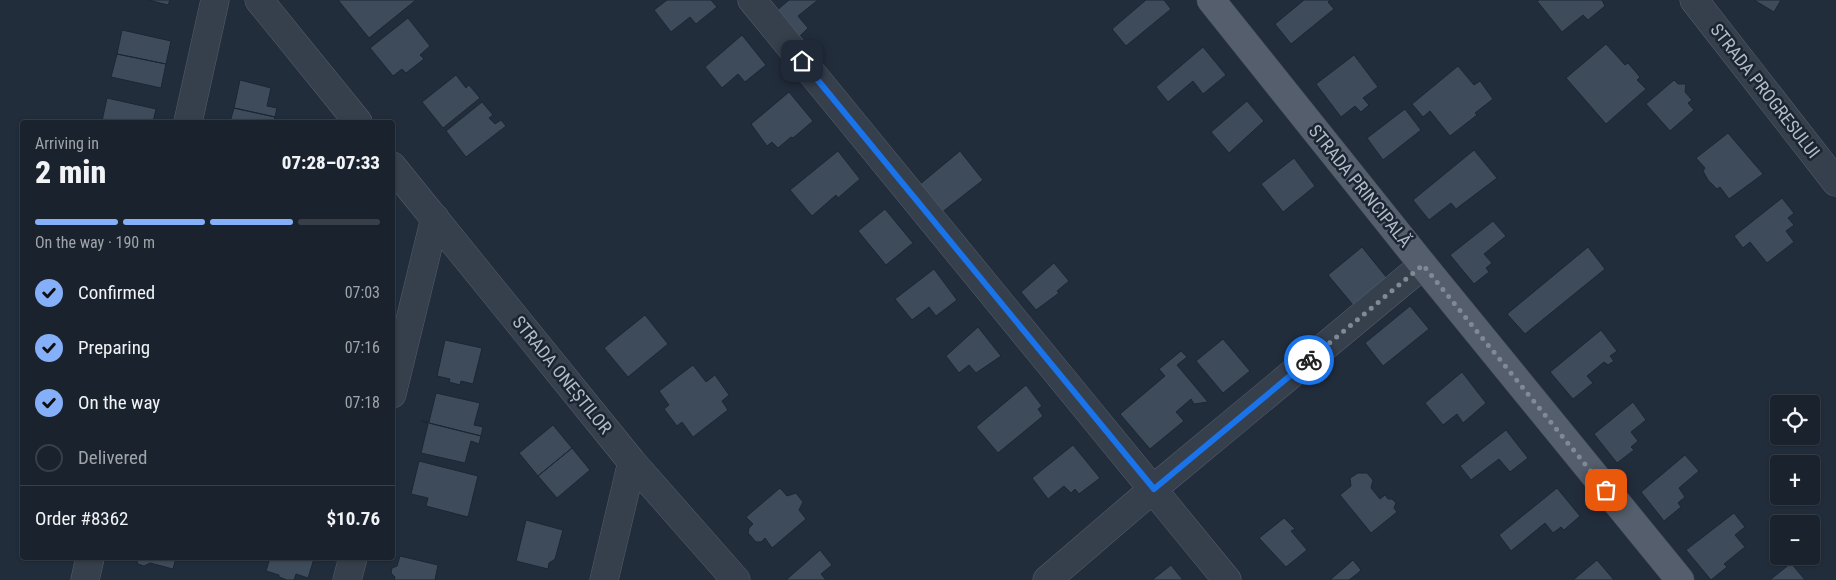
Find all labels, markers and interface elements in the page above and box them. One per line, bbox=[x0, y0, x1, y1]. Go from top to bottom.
street label: STRADA PROGRESULUI bbox=[1706, 19, 1824, 162]
pin bbox=[781, 40, 823, 82]
icon: home bbox=[788, 47, 816, 75]
street label: STRADA PRINCIPALĂ bbox=[1305, 120, 1417, 252]
text: Arriving in bbox=[35, 134, 99, 153]
text: 07:28–07:33 bbox=[282, 151, 380, 174]
text: 2 min bbox=[35, 153, 106, 191]
text: On the way · 190 m bbox=[35, 233, 155, 252]
icon: check bbox=[35, 279, 63, 307]
text: Confirmed bbox=[78, 281, 155, 304]
text: 07:03 bbox=[345, 283, 380, 302]
street label: STRADA ONEȘTILOR bbox=[508, 311, 617, 439]
icon: check bbox=[35, 334, 63, 362]
courier bbox=[1284, 335, 1334, 385]
text: Preparing bbox=[78, 336, 150, 359]
text: 07:16 bbox=[345, 338, 380, 357]
icon: bike bbox=[1295, 346, 1323, 374]
icon: check bbox=[35, 389, 63, 417]
text: On the way bbox=[78, 391, 160, 414]
text: 07:18 bbox=[345, 393, 380, 412]
map controls bbox=[1770, 395, 1820, 565]
button: locate bbox=[1770, 395, 1820, 445]
text: Delivered bbox=[78, 446, 147, 469]
button: + bbox=[1770, 455, 1820, 505]
pin bbox=[1585, 469, 1627, 511]
icon: bag bbox=[1592, 476, 1620, 504]
text: Order #8362 bbox=[35, 507, 128, 530]
text: $10.76 bbox=[326, 507, 380, 530]
button: − bbox=[1770, 515, 1820, 565]

